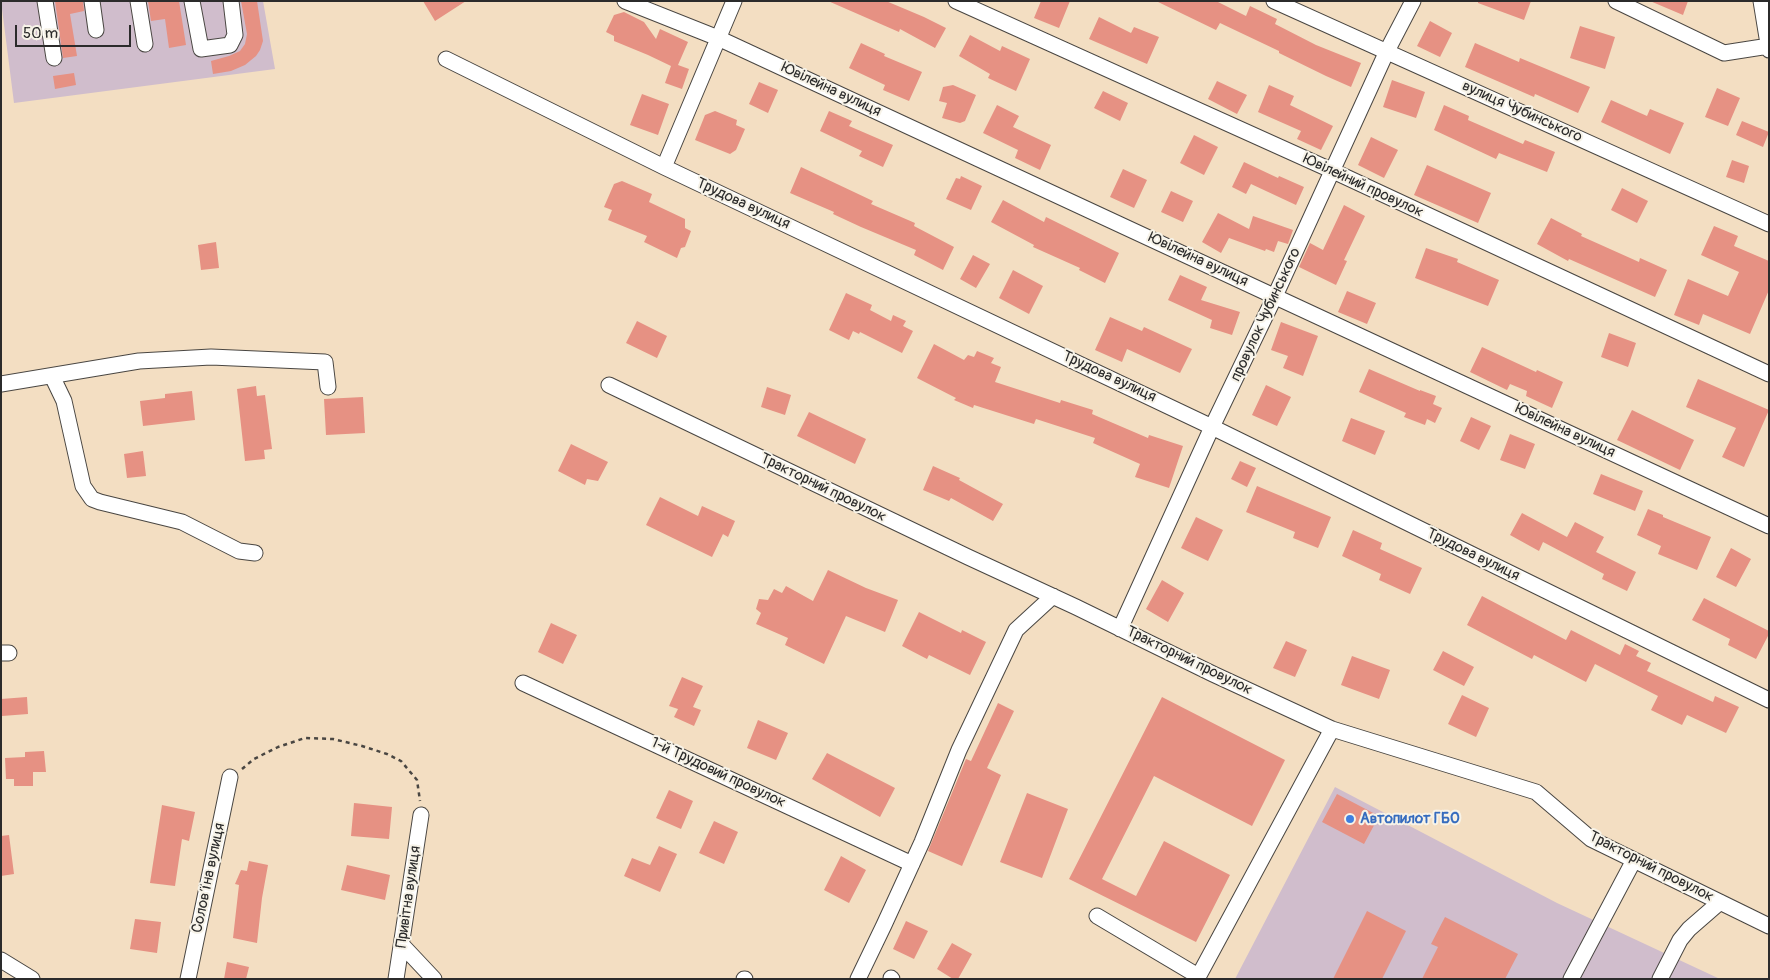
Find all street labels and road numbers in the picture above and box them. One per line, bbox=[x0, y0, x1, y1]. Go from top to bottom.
street label: Ювілейна вулиця bbox=[778, 59, 884, 121]
street label: вулиця Чубинського bbox=[1459, 77, 1585, 147]
street label: Ювілейний провулок bbox=[1300, 150, 1426, 222]
street label: Трудова вулиця bbox=[693, 174, 793, 234]
street label: Ювілейна вулиця bbox=[1145, 229, 1251, 291]
street label: провулок Чубинського bbox=[1227, 245, 1305, 385]
street label: Трудова вулиця bbox=[1059, 347, 1159, 407]
street label: Ювілейна вулиця bbox=[1512, 400, 1618, 462]
street label: Тракторний провулок bbox=[757, 450, 889, 526]
street label: Трудова вулиця bbox=[1424, 525, 1522, 585]
street label: Тракторний провулок bbox=[1123, 623, 1255, 699]
street label: 1-й Трудовий провулок bbox=[648, 734, 788, 812]
street label: Соловʼїна вулиця bbox=[189, 821, 229, 935]
street label: Тракторний провулок bbox=[1586, 828, 1716, 906]
street label: Привітна вулиця bbox=[393, 845, 425, 949]

